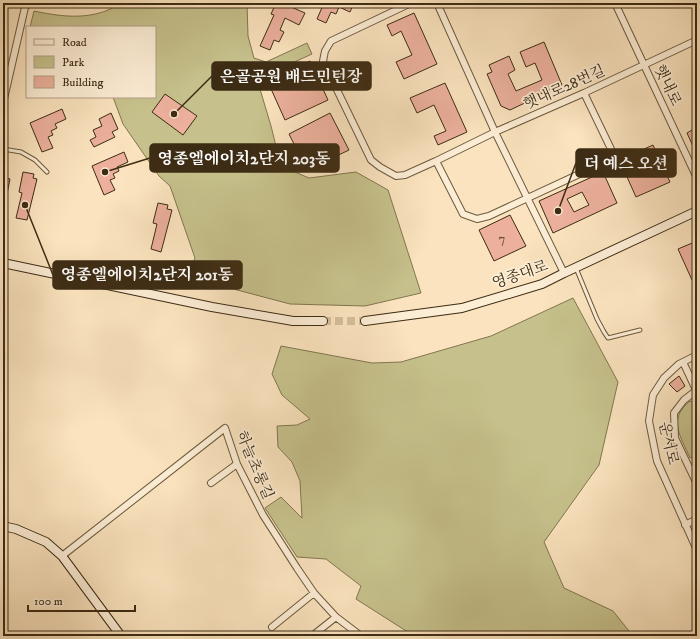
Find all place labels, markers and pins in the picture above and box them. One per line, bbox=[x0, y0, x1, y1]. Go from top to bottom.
callout: 은골공원 배드민턴장 bbox=[212, 62, 371, 90]
callout: 영종엘에이치2단지 203동 bbox=[150, 144, 339, 172]
callout: 더 예스 오션 bbox=[576, 149, 676, 177]
callout: 영종엘에이치2단지 201동 bbox=[53, 261, 242, 289]

